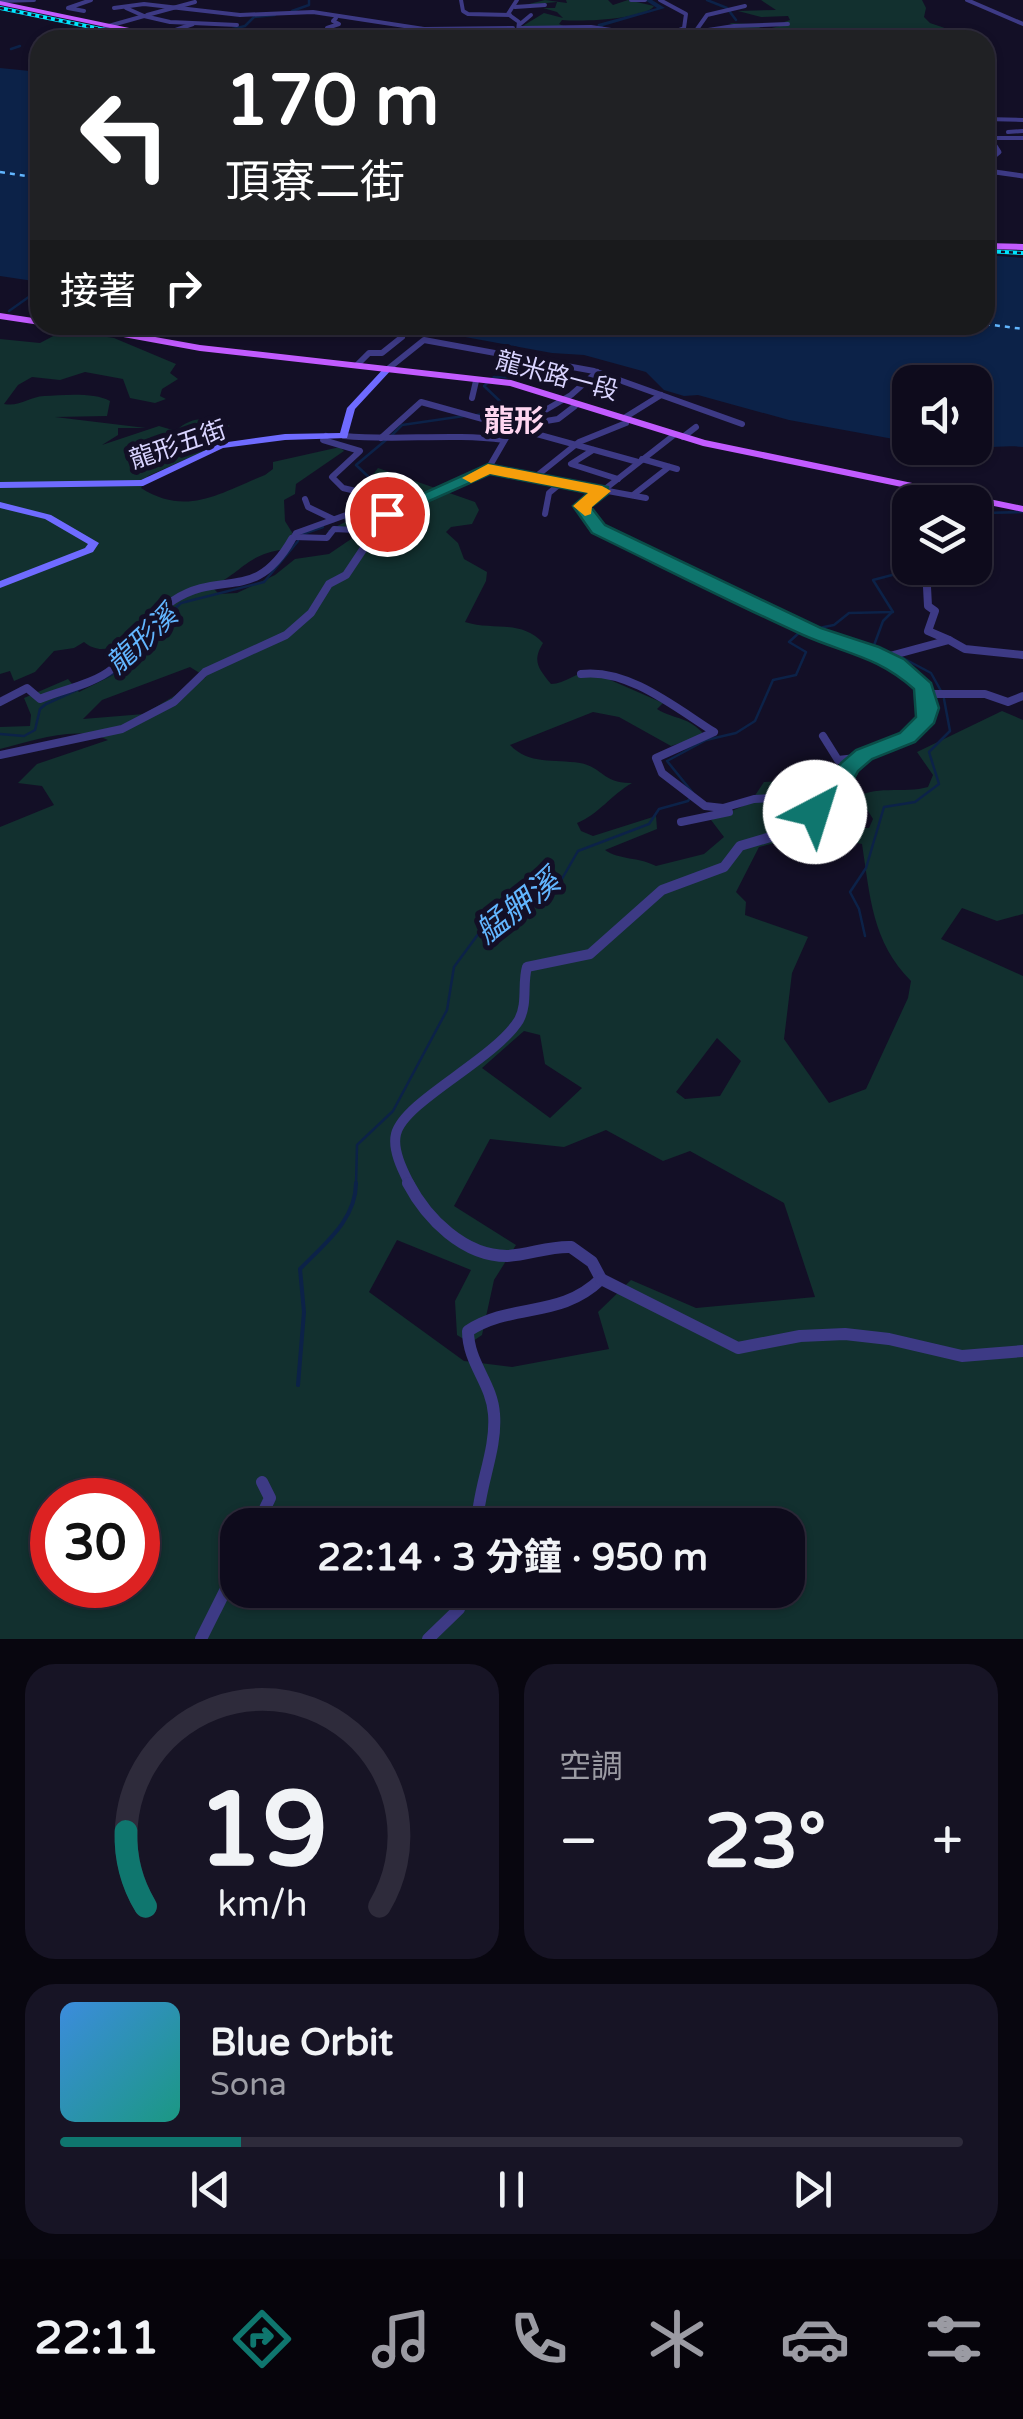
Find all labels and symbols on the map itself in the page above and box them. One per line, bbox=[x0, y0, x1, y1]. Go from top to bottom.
street label: 龍米路一段 bbox=[493, 345, 621, 407]
district label: 龍形 bbox=[484, 403, 544, 440]
street label: 龍形五街 bbox=[126, 415, 230, 475]
pin bbox=[345, 472, 430, 557]
water label: 龍形溪 bbox=[100, 596, 187, 681]
position arrow bbox=[763, 760, 867, 864]
water label: 艋舺溪 bbox=[468, 860, 571, 952]
speed limit sign: 30 bbox=[30, 1478, 160, 1608]

